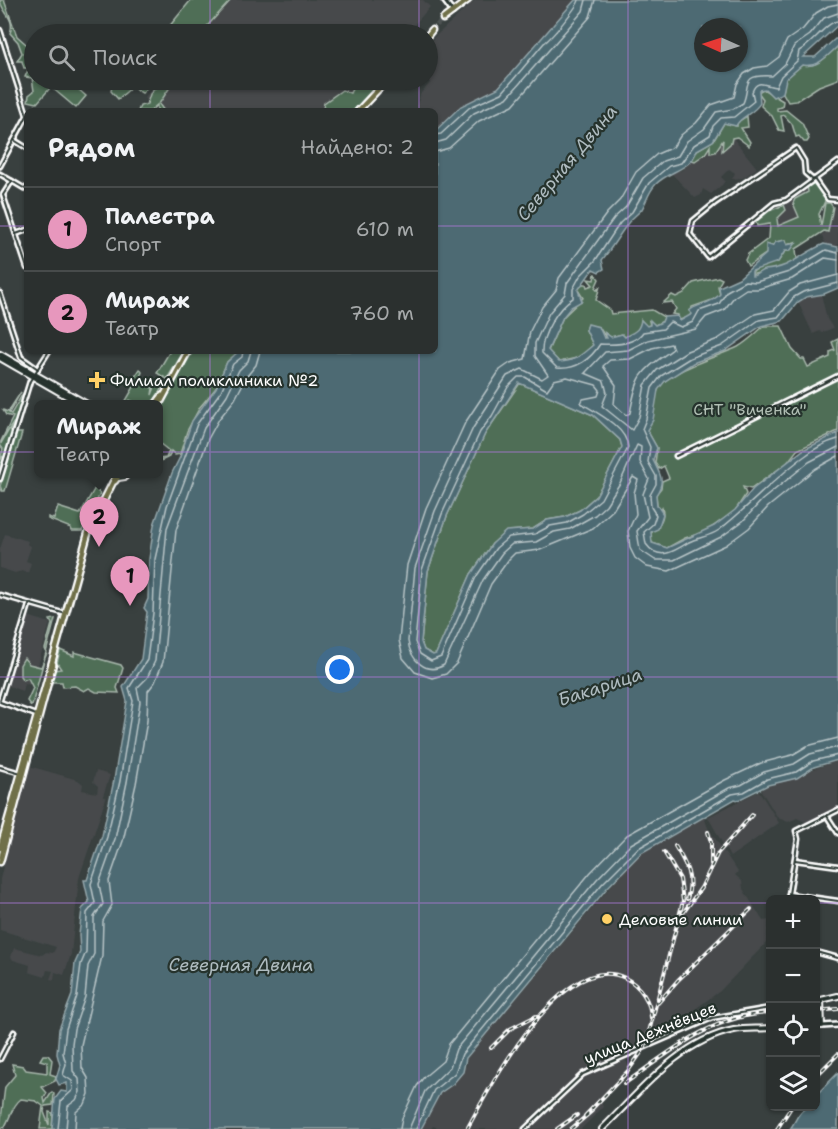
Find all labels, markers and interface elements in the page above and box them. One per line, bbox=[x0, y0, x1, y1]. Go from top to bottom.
north arrow bbox=[694, 18, 748, 72]
search box bbox=[24, 24, 438, 90]
icon: search bbox=[45, 41, 78, 74]
text: Поиск bbox=[93, 43, 157, 72]
water label: Северная Двина bbox=[511, 100, 623, 226]
text: Рядом bbox=[48, 130, 135, 165]
text: Найдено: 2 bbox=[301, 134, 414, 160]
text: Палестра bbox=[105, 202, 215, 231]
text: 1 bbox=[63, 216, 72, 242]
text: 610 m bbox=[356, 216, 414, 242]
text: Спорт bbox=[105, 231, 161, 257]
text: Мираж bbox=[105, 286, 190, 315]
text: 2 bbox=[61, 300, 75, 326]
text: 760 m bbox=[349, 300, 414, 326]
text: Театр bbox=[105, 315, 159, 341]
place label: Филиал поликлиники №2 bbox=[110, 370, 319, 391]
marker: Филиал поликлиники №2 bbox=[88, 371, 106, 389]
park label: СНТ "Виченка" bbox=[693, 399, 807, 420]
popup bbox=[34, 400, 163, 478]
text: Мираж bbox=[56, 412, 141, 441]
text: Театр bbox=[56, 441, 110, 467]
pin: 2 bbox=[80, 498, 118, 547]
pin: 1 bbox=[110, 556, 150, 606]
your location bbox=[325, 655, 354, 684]
water label: Бакарица bbox=[555, 662, 645, 712]
map controls bbox=[766, 895, 820, 1111]
button: + bbox=[766, 895, 820, 949]
place label: Деловые линии bbox=[619, 909, 742, 930]
marker: Деловые линии bbox=[600, 912, 614, 926]
button: − bbox=[766, 949, 820, 1003]
water label: Северная Двина bbox=[169, 953, 313, 977]
street label: улица Дежнёвцев bbox=[581, 997, 719, 1069]
button: locate bbox=[766, 1003, 820, 1057]
button: layers bbox=[766, 1057, 820, 1111]

